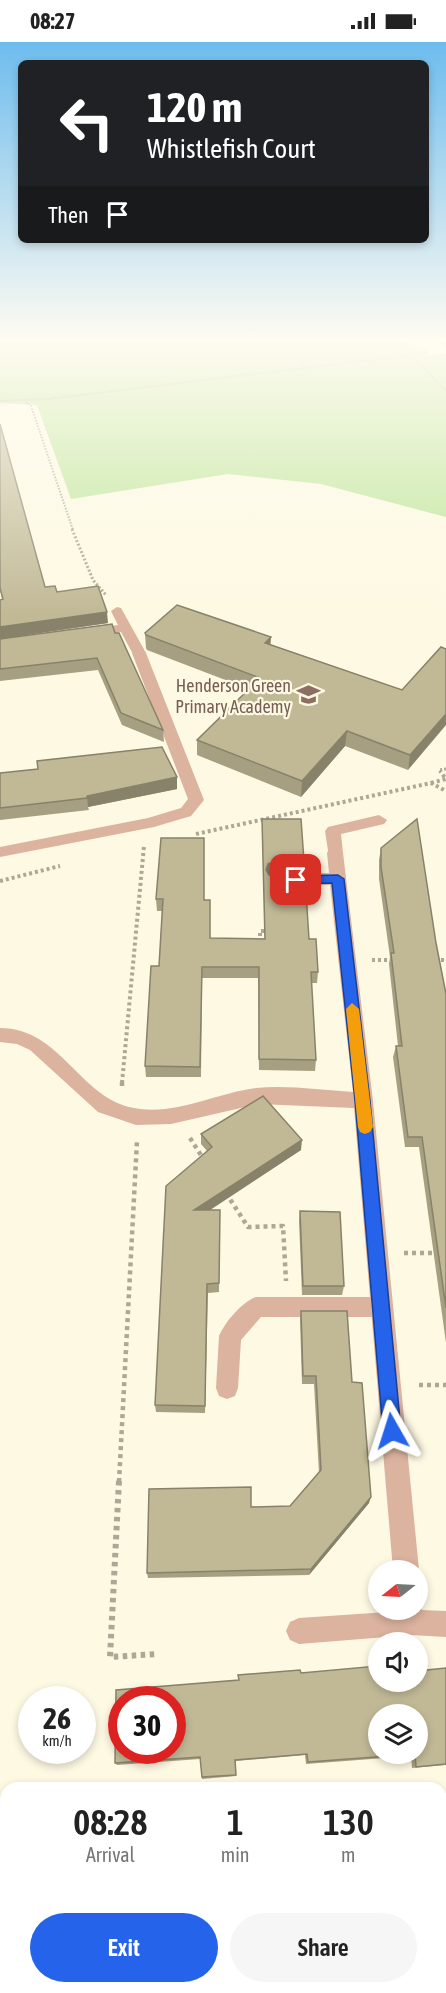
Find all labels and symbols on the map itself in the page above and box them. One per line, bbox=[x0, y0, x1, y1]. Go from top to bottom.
place label: Henderson Green Primary Academy bbox=[175, 675, 291, 717]
school or university icon: Henderson Green Primary Academy bbox=[296, 682, 322, 708]
pin bbox=[270, 854, 321, 905]
position arrow bbox=[360, 1399, 424, 1463]
north arrow bbox=[368, 1560, 428, 1620]
speed limit sign: 30 bbox=[108, 1686, 186, 1764]

